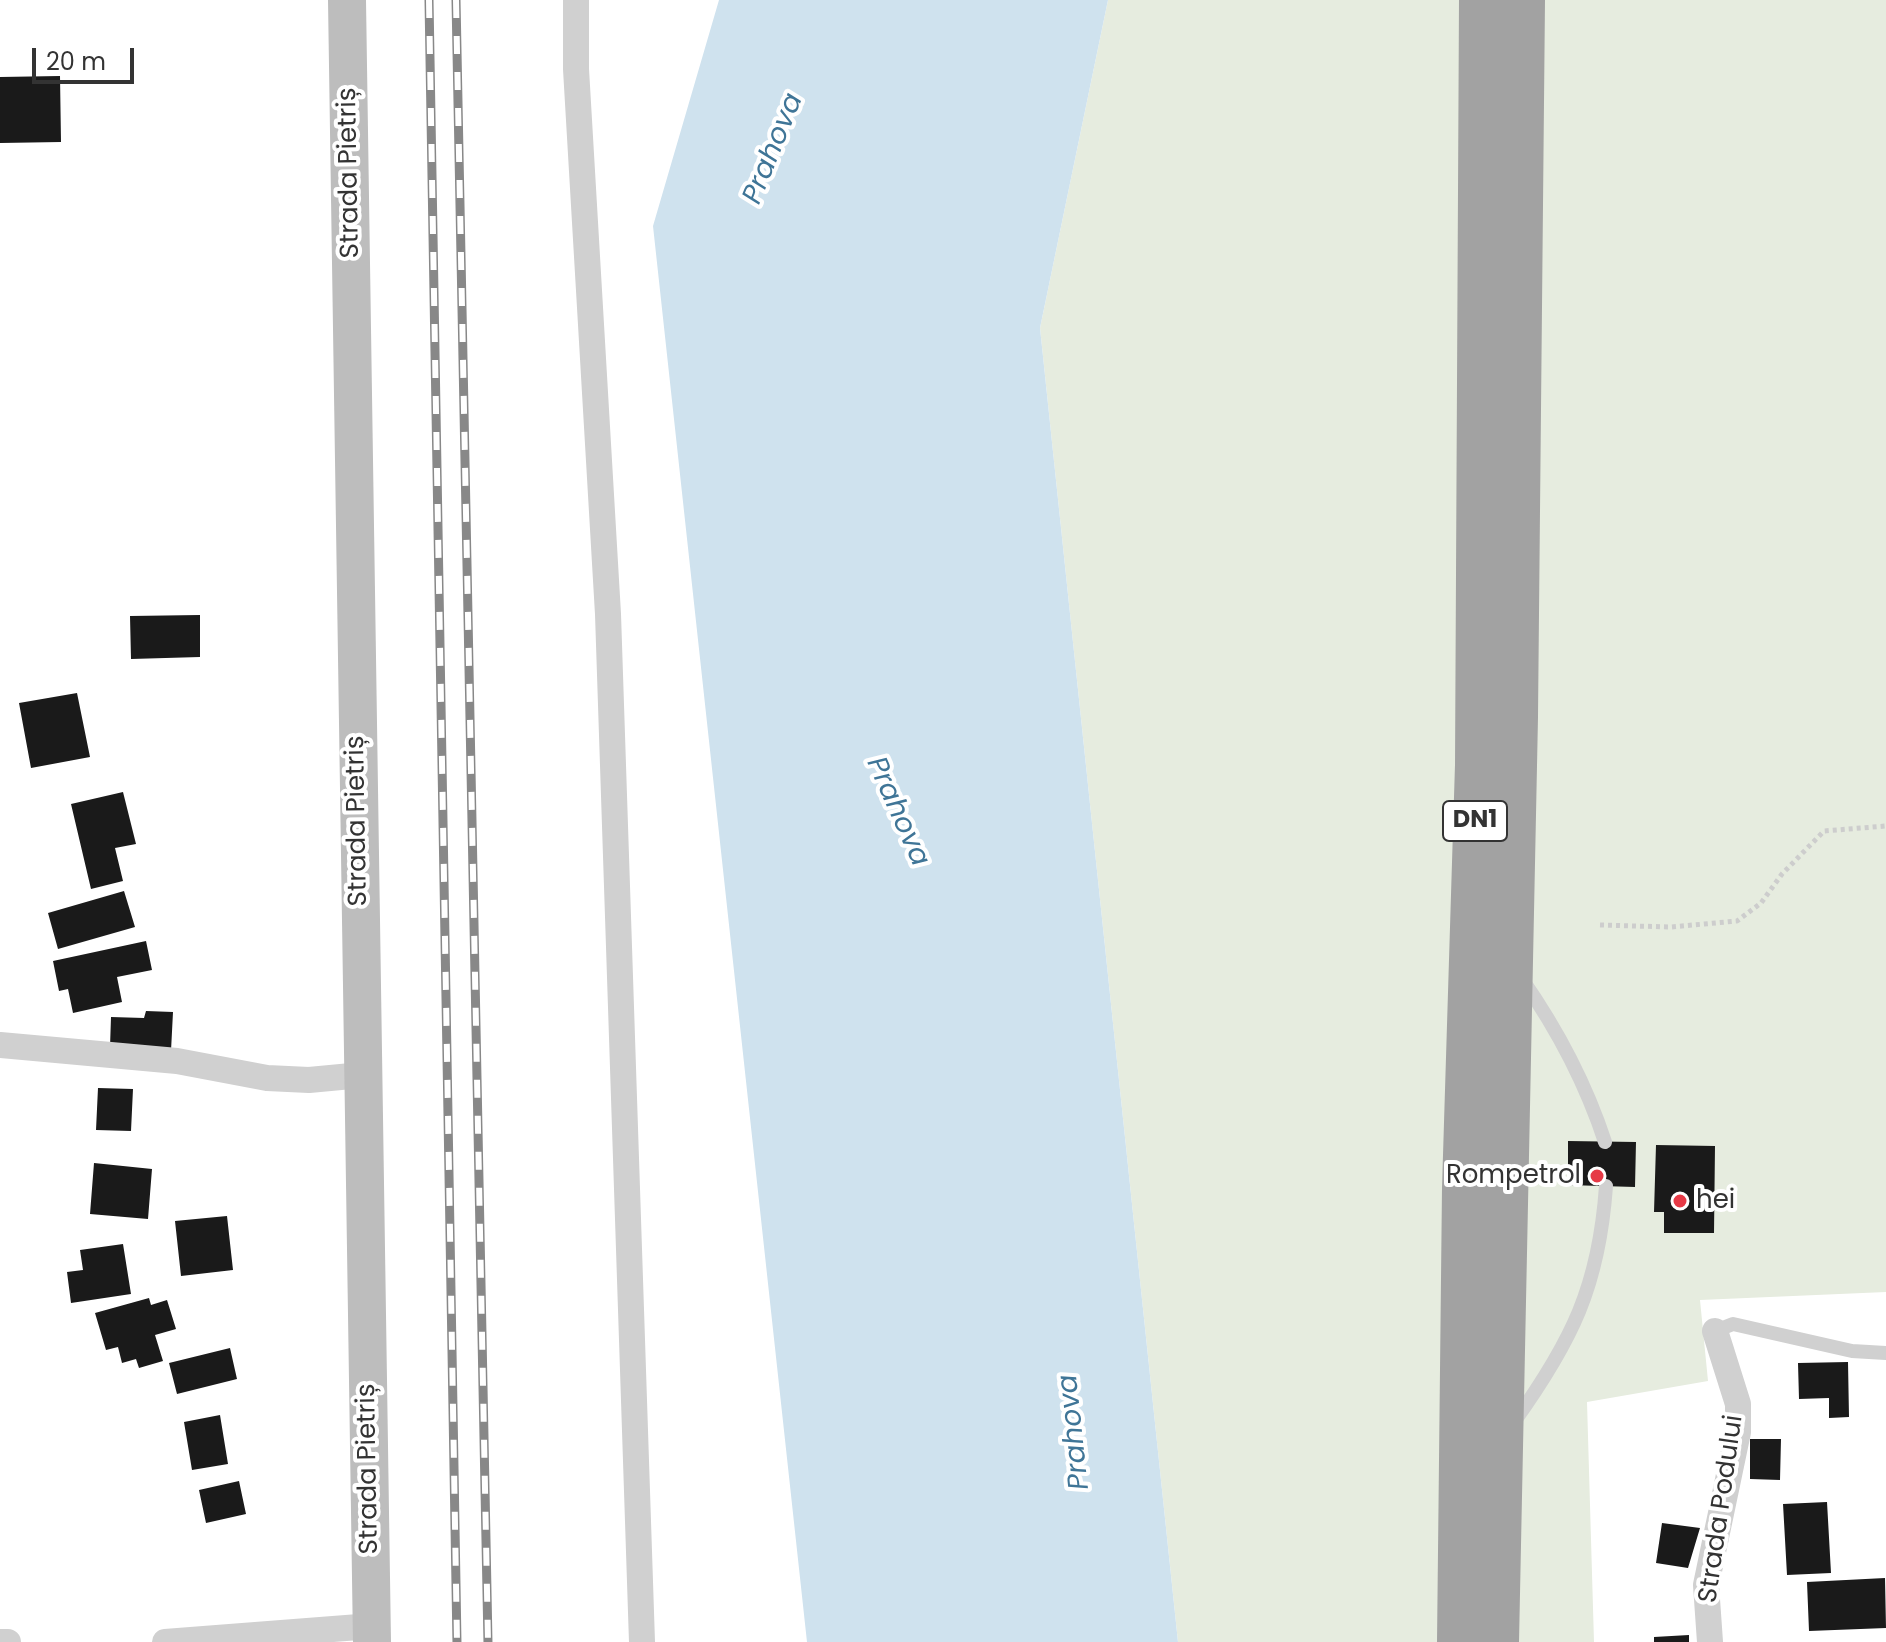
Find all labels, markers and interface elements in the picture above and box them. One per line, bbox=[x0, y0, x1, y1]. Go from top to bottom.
scale bar bbox=[36, 32, 138, 82]
text: 20 m bbox=[46, 45, 106, 78]
street label: Strada Pietriș bbox=[333, 87, 367, 259]
water label: Prahova bbox=[737, 89, 811, 209]
street label: Strada Pietriș bbox=[341, 735, 375, 907]
water label: Prahova bbox=[858, 752, 936, 872]
road number: DN1 bbox=[1443, 801, 1507, 841]
place label: Rompetrol bbox=[1446, 1160, 1581, 1192]
marker: Rompetrol bbox=[1588, 1167, 1606, 1185]
place label: hei bbox=[1696, 1185, 1735, 1217]
marker: hei bbox=[1671, 1192, 1689, 1210]
water label: Prahova bbox=[1052, 1373, 1098, 1491]
street label: Strada Pietriș bbox=[352, 1383, 386, 1555]
street label: Strada Podului bbox=[1693, 1413, 1751, 1605]

